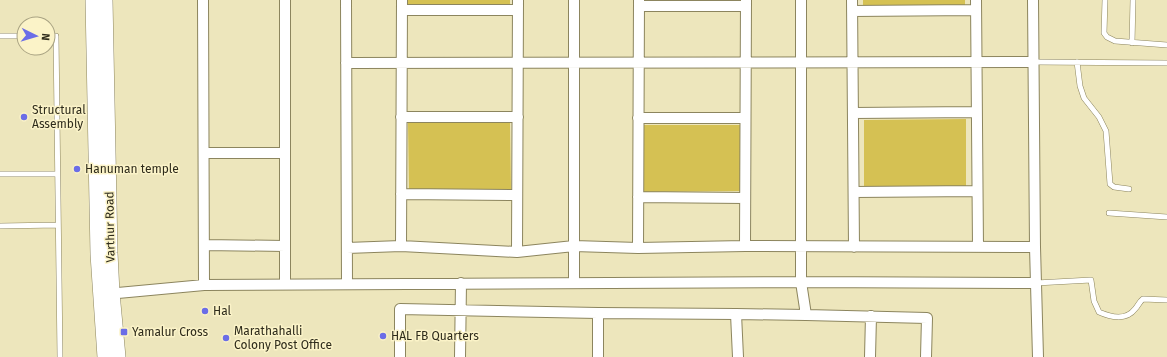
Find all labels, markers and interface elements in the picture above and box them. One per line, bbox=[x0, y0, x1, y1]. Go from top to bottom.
north arrow bbox=[16, 16, 56, 56]
text: N bbox=[39, 33, 52, 41]
place label: Structural Assembly bbox=[32, 103, 86, 131]
marker: Structural Assembly bbox=[19, 112, 29, 122]
place label: Hanuman temple bbox=[85, 162, 179, 176]
marker: Hanuman temple bbox=[72, 164, 82, 174]
street label: Varthur Road bbox=[102, 191, 118, 263]
place label: Hal bbox=[213, 304, 232, 318]
marker: Hal bbox=[200, 306, 210, 316]
place label: Marathahalli Colony Post Office bbox=[234, 324, 332, 352]
place label: Yamalur Cross bbox=[132, 325, 208, 339]
marker: Yamalur Cross bbox=[119, 327, 129, 337]
place label: HAL FB Quarters bbox=[391, 329, 479, 343]
marker: HAL FB Quarters bbox=[378, 331, 388, 341]
marker: Marathahalli Colony Post Office bbox=[221, 333, 231, 343]

